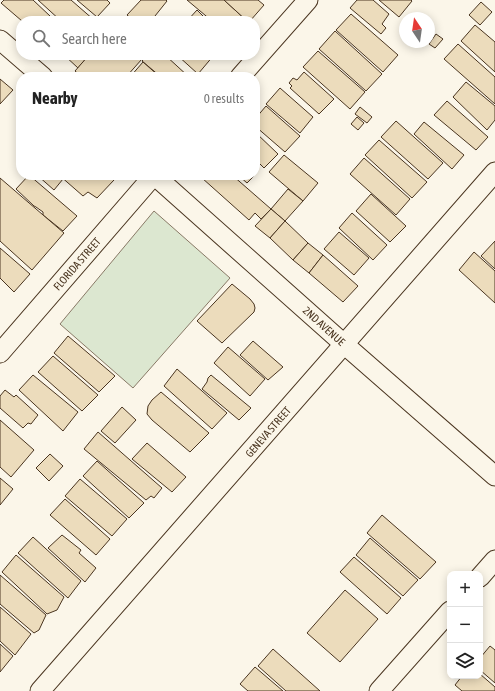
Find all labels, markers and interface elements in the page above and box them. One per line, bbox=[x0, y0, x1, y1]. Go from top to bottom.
north arrow bbox=[399, 12, 435, 48]
search box bbox=[16, 16, 260, 60]
icon: search bbox=[30, 27, 52, 49]
text: Search here bbox=[62, 30, 127, 47]
text: Nearby bbox=[32, 88, 78, 108]
text: 0 results bbox=[204, 91, 244, 106]
street label: FLORIDA STREET bbox=[51, 235, 103, 293]
street label: 2ND AVENUE bbox=[301, 304, 348, 348]
street label: GENEVA STREET bbox=[243, 404, 293, 460]
map controls bbox=[447, 571, 483, 679]
button: + bbox=[447, 571, 483, 607]
button: − bbox=[447, 607, 483, 643]
button: layers bbox=[447, 643, 483, 679]

